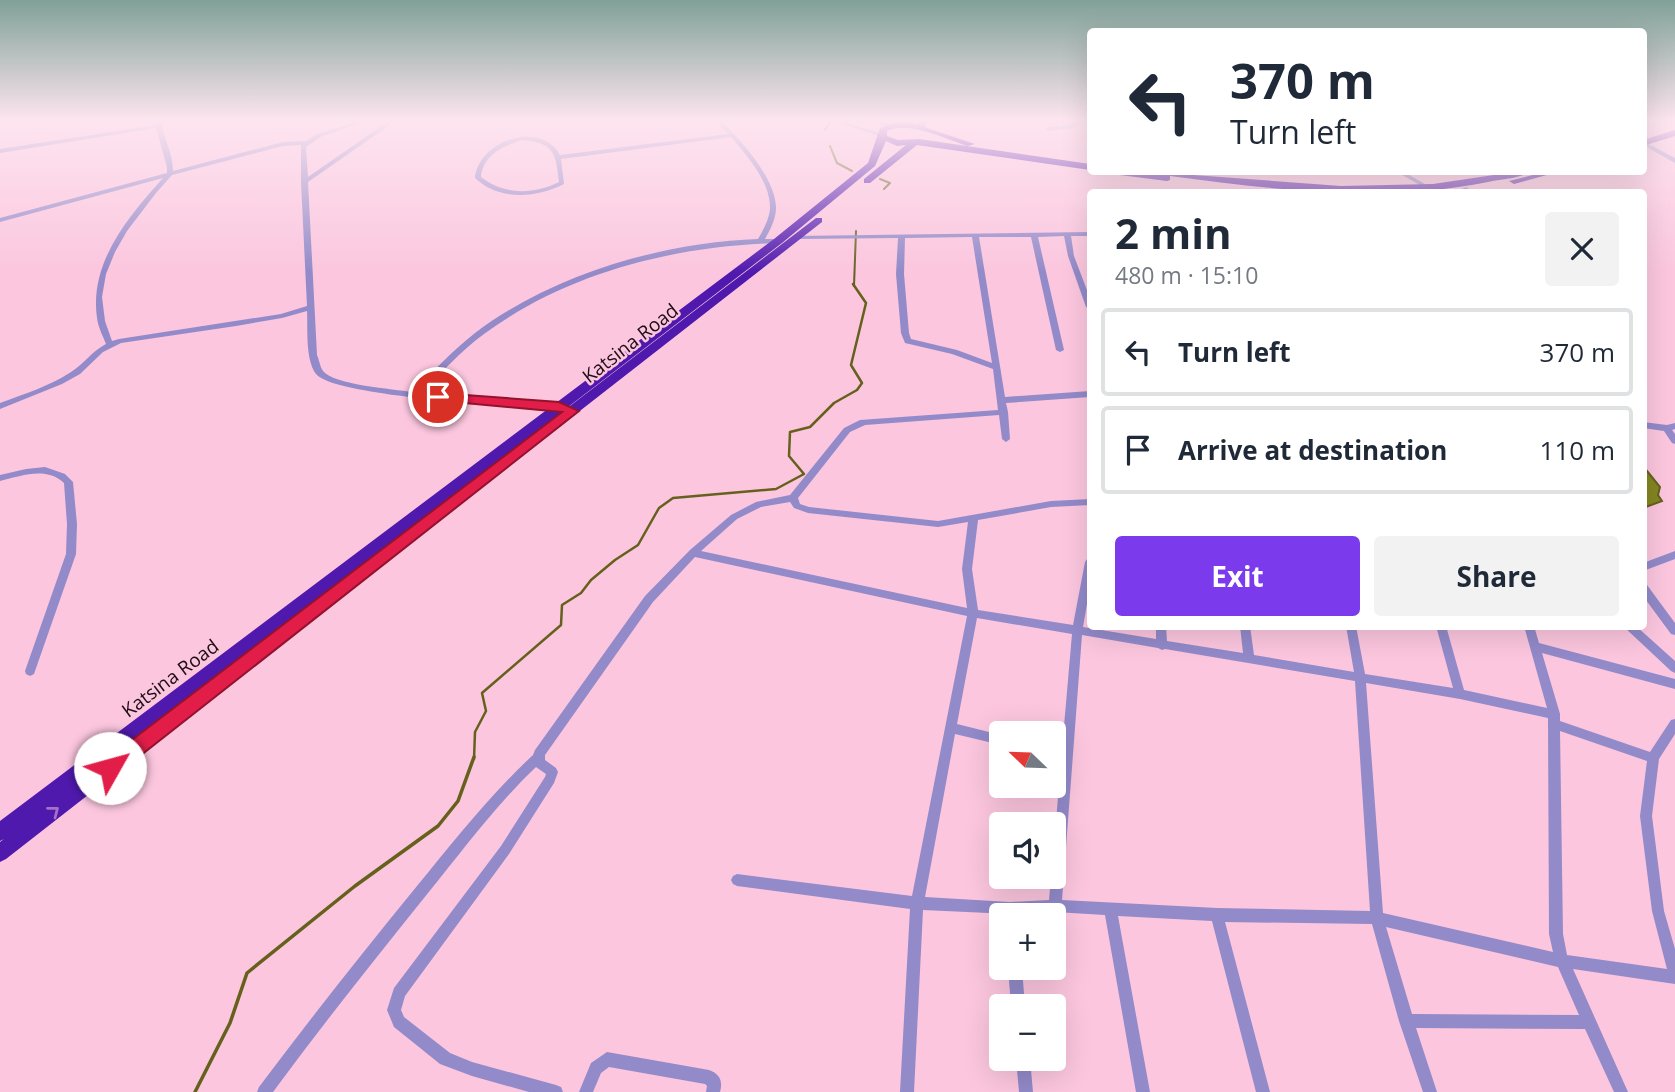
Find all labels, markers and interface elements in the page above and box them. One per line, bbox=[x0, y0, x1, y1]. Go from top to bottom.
text: 370 m bbox=[1230, 47, 1375, 113]
icon: left bbox=[1115, 56, 1206, 147]
text: Turn left bbox=[1230, 110, 1356, 153]
text: 2 min bbox=[1115, 204, 1232, 261]
button: close bbox=[1545, 212, 1619, 286]
text: 480 m · 15:10 bbox=[1115, 259, 1258, 291]
street label: Katsina Road bbox=[577, 297, 683, 389]
icon: left bbox=[1119, 333, 1157, 371]
text: Turn left bbox=[1178, 334, 1290, 370]
text: 370 m bbox=[1540, 334, 1615, 370]
pin bbox=[408, 367, 468, 427]
icon: arrive bbox=[419, 378, 457, 416]
icon: arrive bbox=[1119, 431, 1157, 469]
text: Arrive at destination bbox=[1178, 432, 1447, 468]
text: 110 m bbox=[1540, 432, 1615, 468]
button: Exit bbox=[1115, 536, 1360, 616]
button: Share bbox=[1374, 536, 1619, 616]
street label: Katsina Road bbox=[116, 633, 224, 723]
north arrow bbox=[989, 721, 1066, 798]
map controls bbox=[989, 721, 1066, 1071]
position arrow bbox=[73, 731, 147, 805]
one-way arrow bbox=[46, 807, 59, 820]
button: sound bbox=[989, 812, 1066, 889]
button: + bbox=[989, 903, 1066, 980]
button: − bbox=[989, 994, 1066, 1071]

